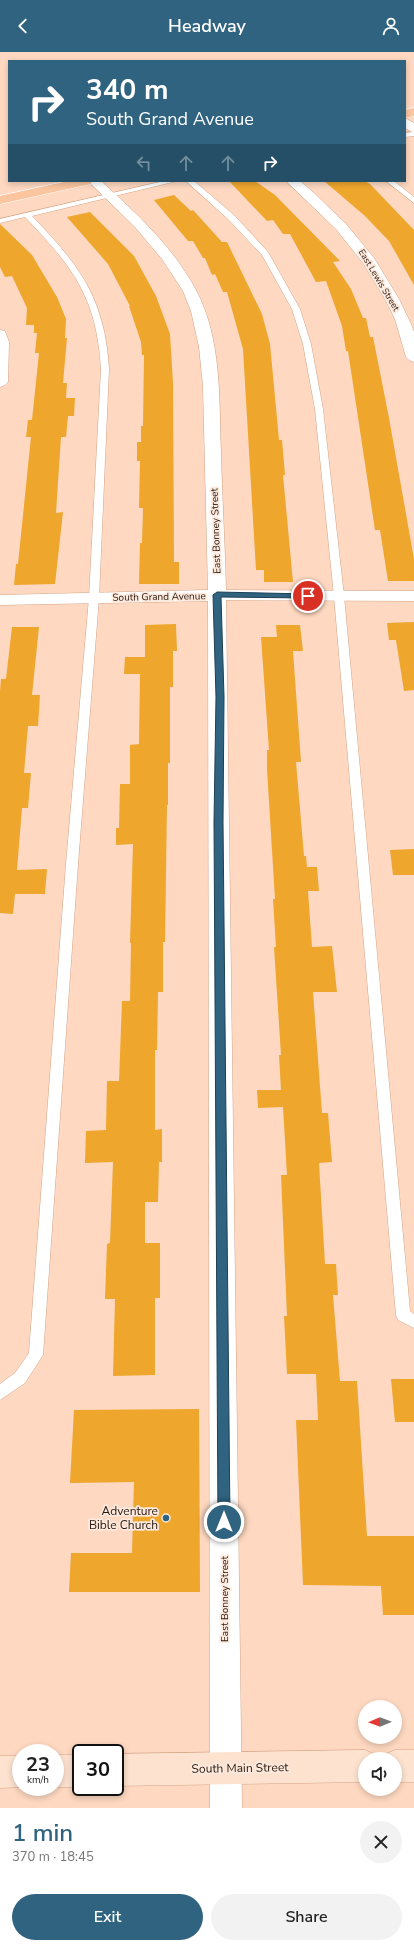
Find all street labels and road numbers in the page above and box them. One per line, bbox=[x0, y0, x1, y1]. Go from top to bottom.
street label: East Lewis Street bbox=[356, 247, 403, 314]
street label: East Bonney Street bbox=[207, 487, 224, 574]
street label: South Grand Avenue bbox=[112, 589, 206, 605]
street label: East Bonney Street bbox=[218, 1556, 232, 1642]
street label: South Main Street bbox=[191, 1759, 289, 1777]

